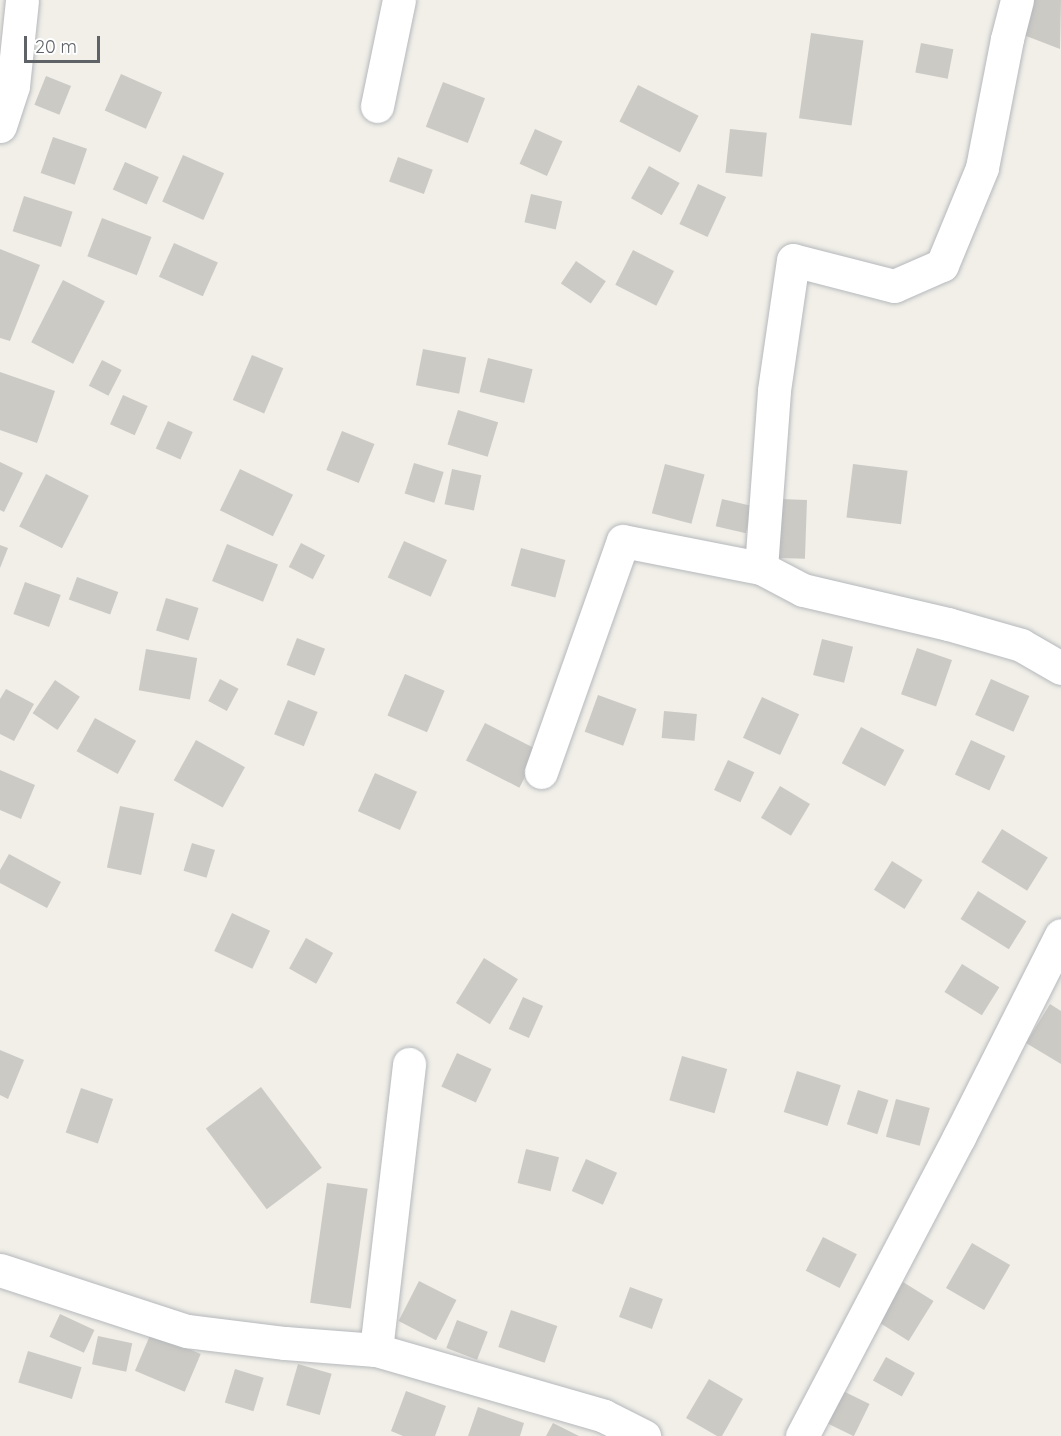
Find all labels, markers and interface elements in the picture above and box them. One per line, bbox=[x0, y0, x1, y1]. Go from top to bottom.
scale bar bbox=[27, 24, 104, 62]
text: 20 m bbox=[35, 35, 77, 58]

